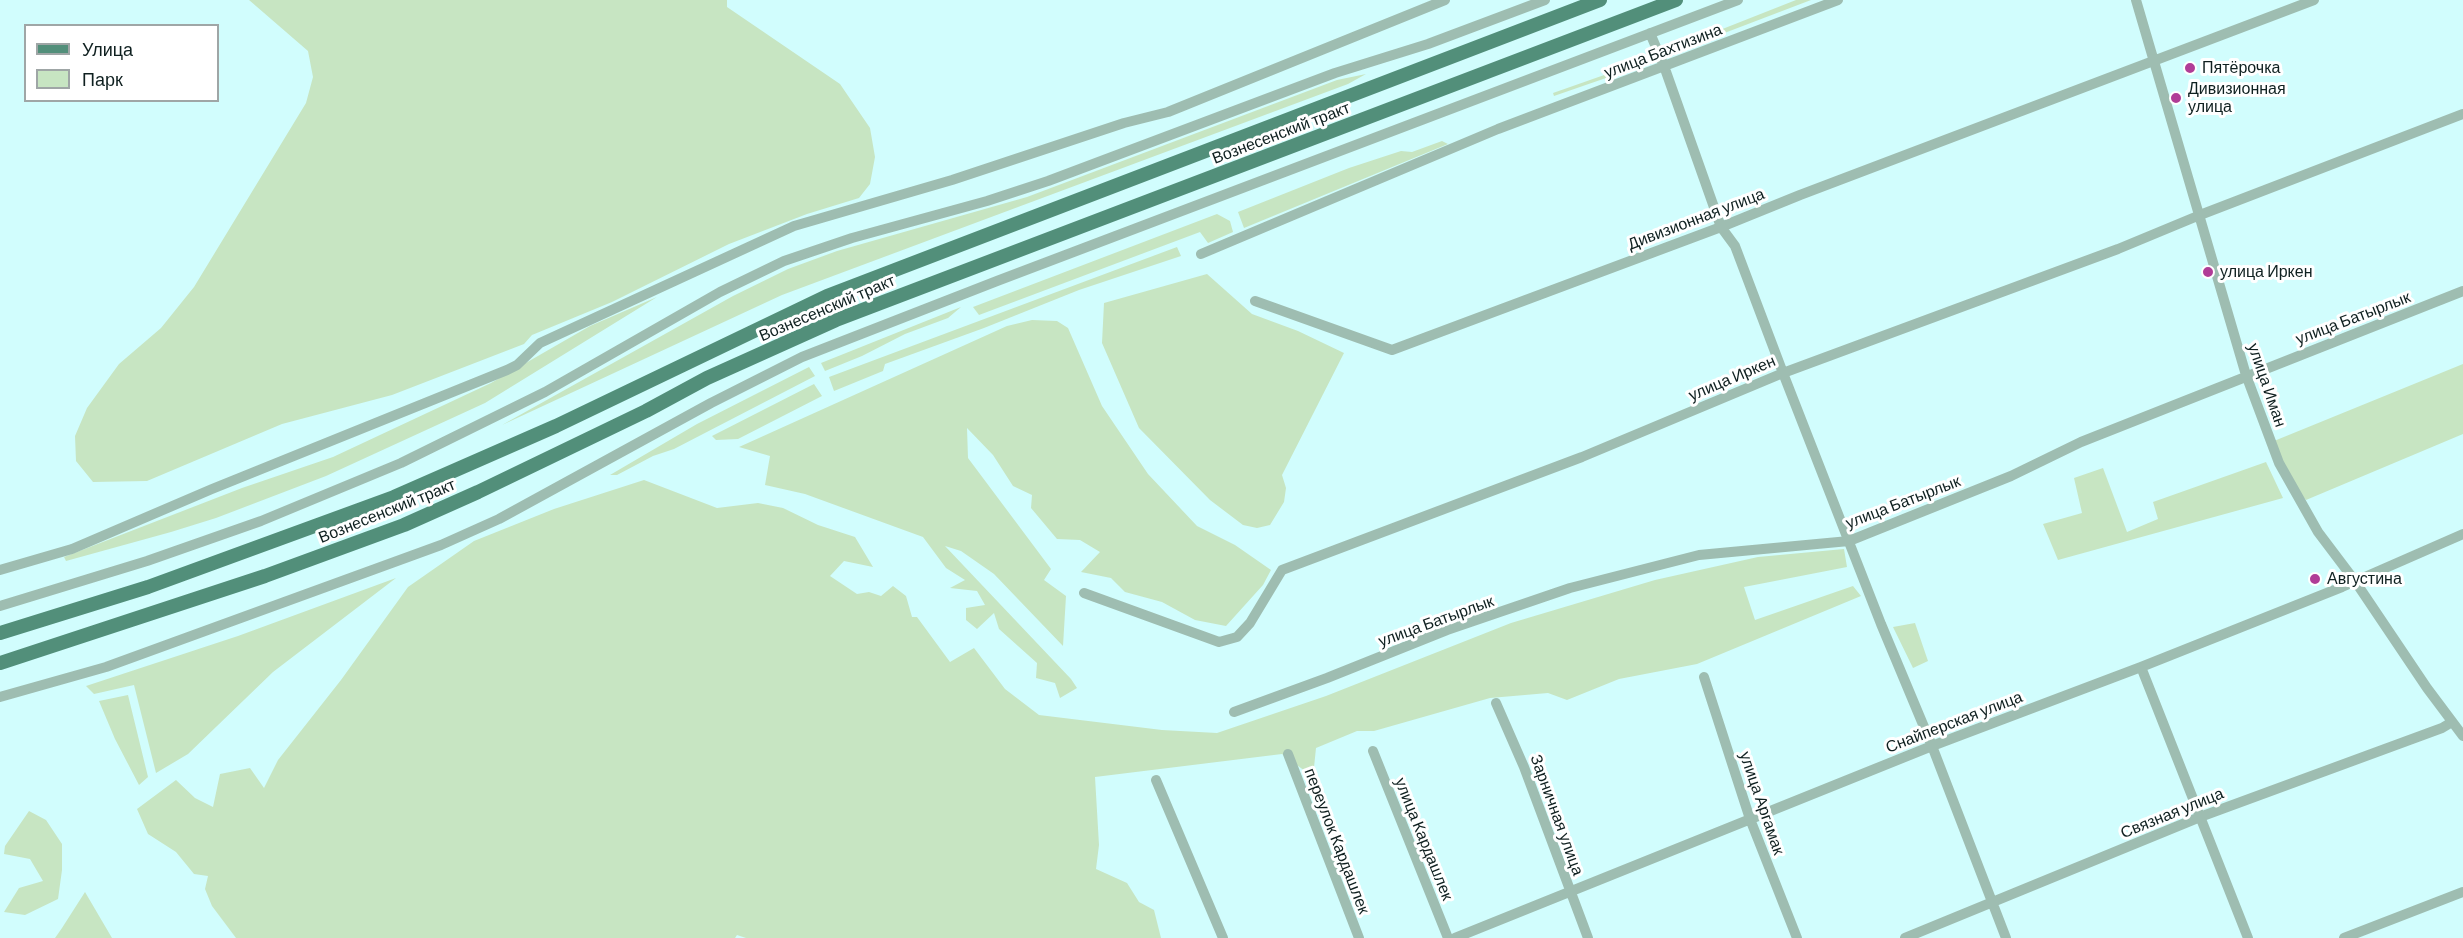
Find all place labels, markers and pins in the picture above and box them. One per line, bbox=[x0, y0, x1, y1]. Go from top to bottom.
place label: Пятёрочка bbox=[2202, 58, 2280, 78]
marker: Пятёрочка bbox=[2183, 61, 2197, 75]
place label: Дивизионная улица bbox=[2188, 79, 2286, 117]
marker: Дивизионная улица bbox=[2169, 91, 2183, 105]
place label: улица Иркен bbox=[2220, 262, 2312, 282]
marker: улица Иркен bbox=[2201, 265, 2215, 279]
place label: Августина bbox=[2327, 569, 2402, 589]
marker: Августина bbox=[2308, 572, 2322, 586]

